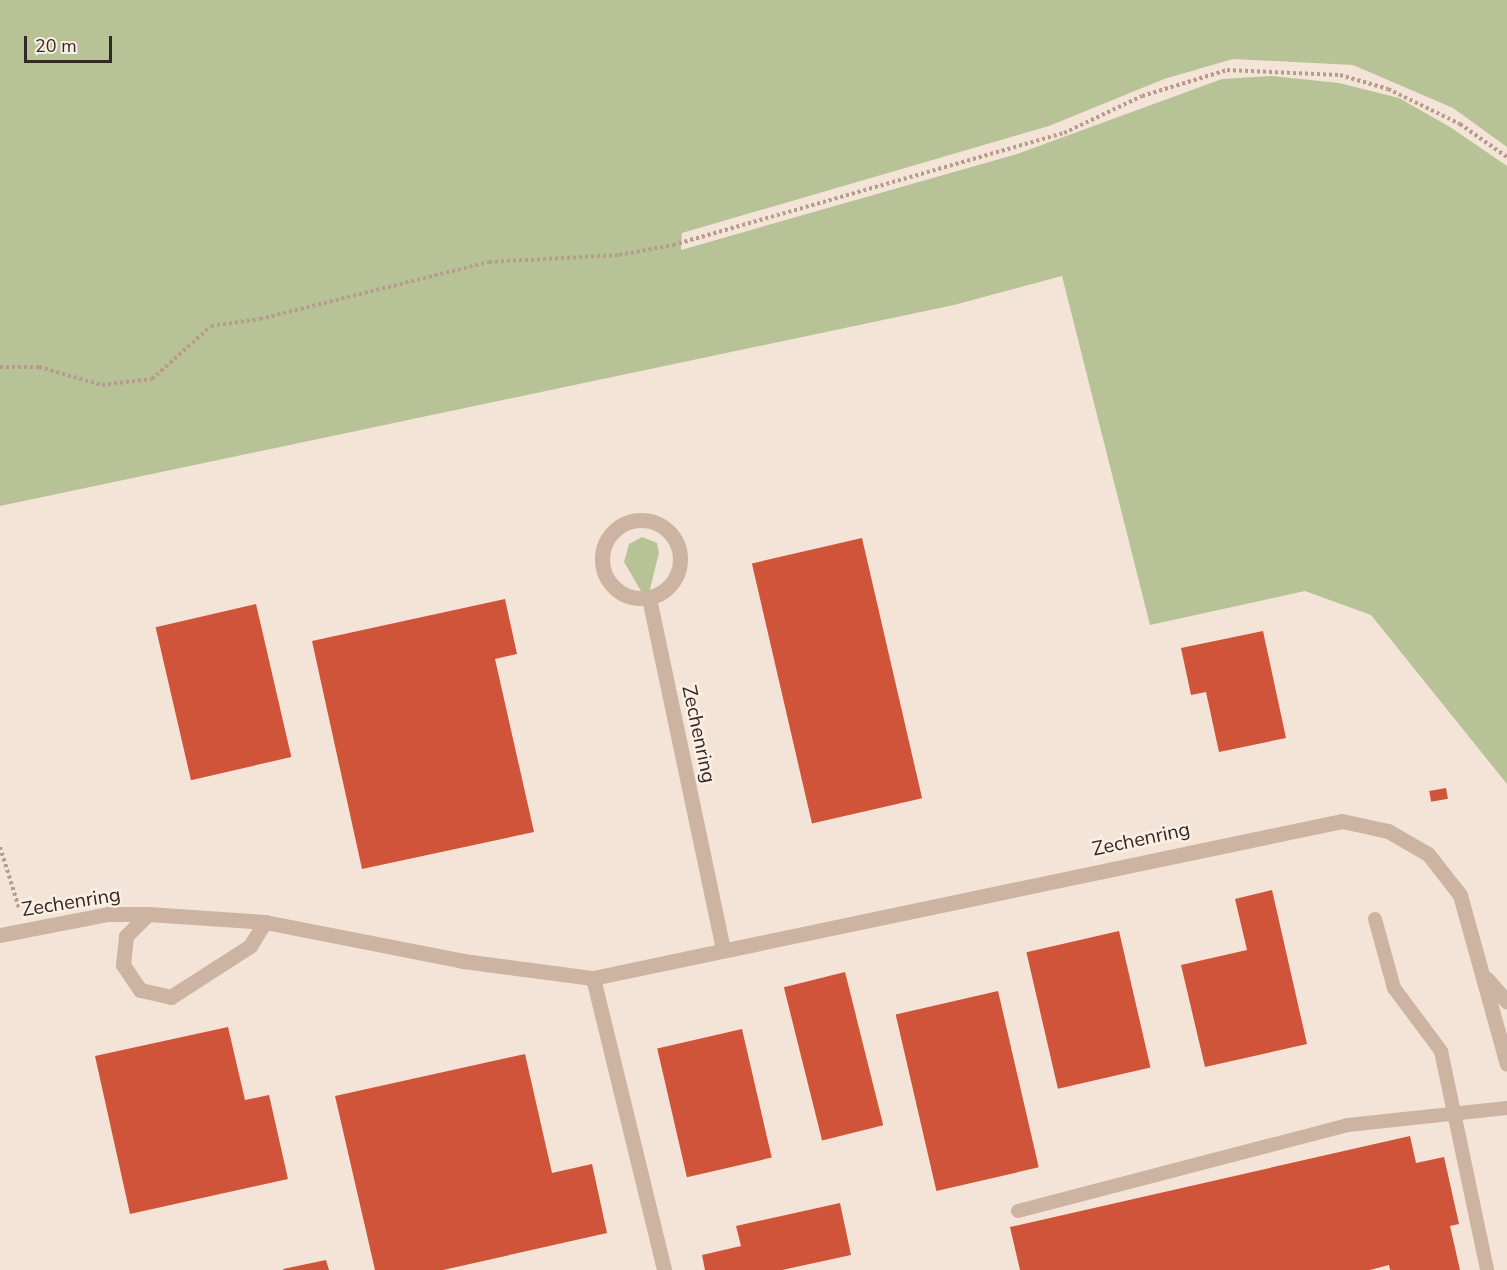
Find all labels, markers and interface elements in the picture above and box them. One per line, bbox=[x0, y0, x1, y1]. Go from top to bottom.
scale bar bbox=[27, 24, 116, 62]
text: 20 m bbox=[35, 34, 77, 58]
street label: Zechenring bbox=[677, 683, 721, 785]
street label: Zechenring bbox=[1090, 817, 1192, 861]
street label: Zechenring bbox=[20, 882, 122, 922]

